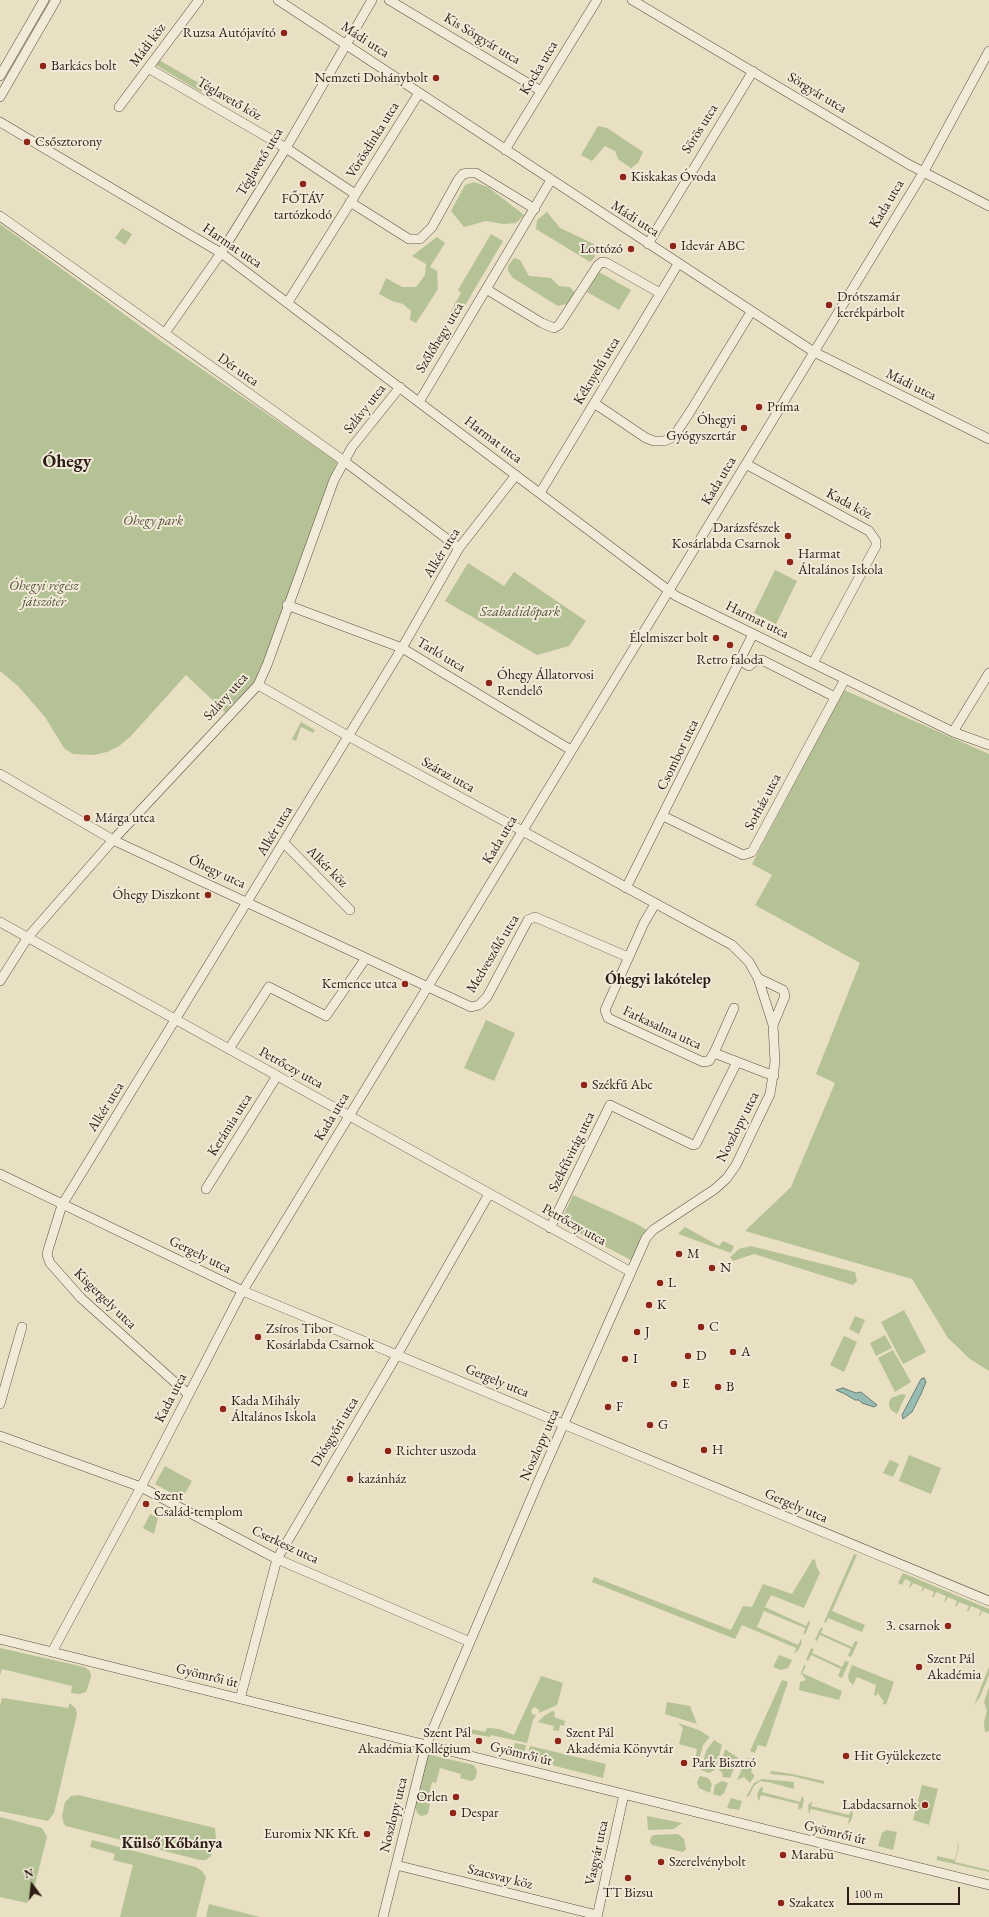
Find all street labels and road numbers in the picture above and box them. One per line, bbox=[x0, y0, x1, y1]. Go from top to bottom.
street label: Kis Sörgyár utca bbox=[441, 10, 523, 68]
street label: Mádi utca bbox=[338, 18, 392, 62]
street label: Mádi köz bbox=[126, 20, 170, 70]
street label: Kocka utca bbox=[516, 38, 562, 98]
street label: Sörgyár utca bbox=[784, 69, 850, 117]
street label: Téglavető köz bbox=[194, 74, 264, 124]
street label: Vörösdinka utca bbox=[343, 99, 403, 181]
street label: Sörös utca bbox=[678, 101, 722, 157]
street label: Téglavető utca bbox=[233, 125, 287, 199]
street label: Kada utca bbox=[866, 177, 908, 231]
street label: Mádi utca bbox=[608, 197, 662, 241]
street label: Harmat utca bbox=[199, 220, 265, 272]
street label: Szőlőhegy utca bbox=[412, 300, 468, 376]
street label: Kéknyelű utca bbox=[570, 334, 624, 408]
street label: Dér utca bbox=[214, 350, 262, 390]
street label: Mádi utca bbox=[883, 366, 939, 404]
street label: Szlávy utca bbox=[340, 381, 390, 437]
street label: Harmat utca bbox=[461, 413, 525, 467]
street label: Kada utca bbox=[698, 454, 740, 508]
street label: Kada köz bbox=[823, 485, 875, 523]
street label: Alkér utca bbox=[420, 525, 464, 581]
street label: Harmat utca bbox=[723, 598, 791, 642]
street label: Tarló utca bbox=[413, 634, 469, 676]
street label: Szlávy utca bbox=[200, 670, 252, 724]
street label: Csombor utca bbox=[654, 717, 702, 793]
street label: Száraz utca bbox=[418, 754, 478, 796]
street label: Sorház utca bbox=[741, 771, 785, 833]
street label: Alkér utca bbox=[254, 803, 296, 859]
street label: Kada utca bbox=[479, 813, 521, 867]
street label: Alkér köz bbox=[303, 843, 351, 891]
street label: Óhegy utca bbox=[186, 851, 248, 893]
street label: Medveszőlő utca bbox=[463, 912, 523, 996]
street label: Farkasalma utca bbox=[620, 1002, 704, 1054]
street label: Petrőczy utca bbox=[256, 1043, 326, 1093]
street label: Alkér utca bbox=[84, 1079, 128, 1135]
street label: Noszlopy utca bbox=[713, 1089, 763, 1165]
street label: Kada utca bbox=[311, 1090, 353, 1144]
street label: Kerámia utca bbox=[204, 1091, 256, 1159]
street label: Székfűvirág utca bbox=[545, 1109, 599, 1195]
street label: Petrőczy utca bbox=[539, 1200, 609, 1250]
street label: Gergely utca bbox=[166, 1233, 234, 1277]
street label: Kisgergely utca bbox=[70, 1265, 140, 1333]
street label: Gergely utca bbox=[463, 1361, 531, 1401]
street label: Kada utca bbox=[151, 1370, 191, 1426]
street label: Diósgyőri utca bbox=[308, 1394, 362, 1470]
street label: Noszlopy utca bbox=[517, 1407, 563, 1483]
street label: Gergely utca bbox=[762, 1485, 830, 1527]
street label: Cserkesz utca bbox=[249, 1522, 321, 1568]
street label: Gyömrői út bbox=[174, 1660, 240, 1692]
street label: Gyömrői út bbox=[488, 1738, 554, 1770]
street label: Noszlopy utca bbox=[377, 1776, 411, 1854]
street label: Gyömrői út bbox=[802, 1817, 868, 1849]
street label: Vasgyár utca bbox=[582, 1819, 612, 1887]
street label: Szacsvay köz bbox=[466, 1861, 534, 1893]

